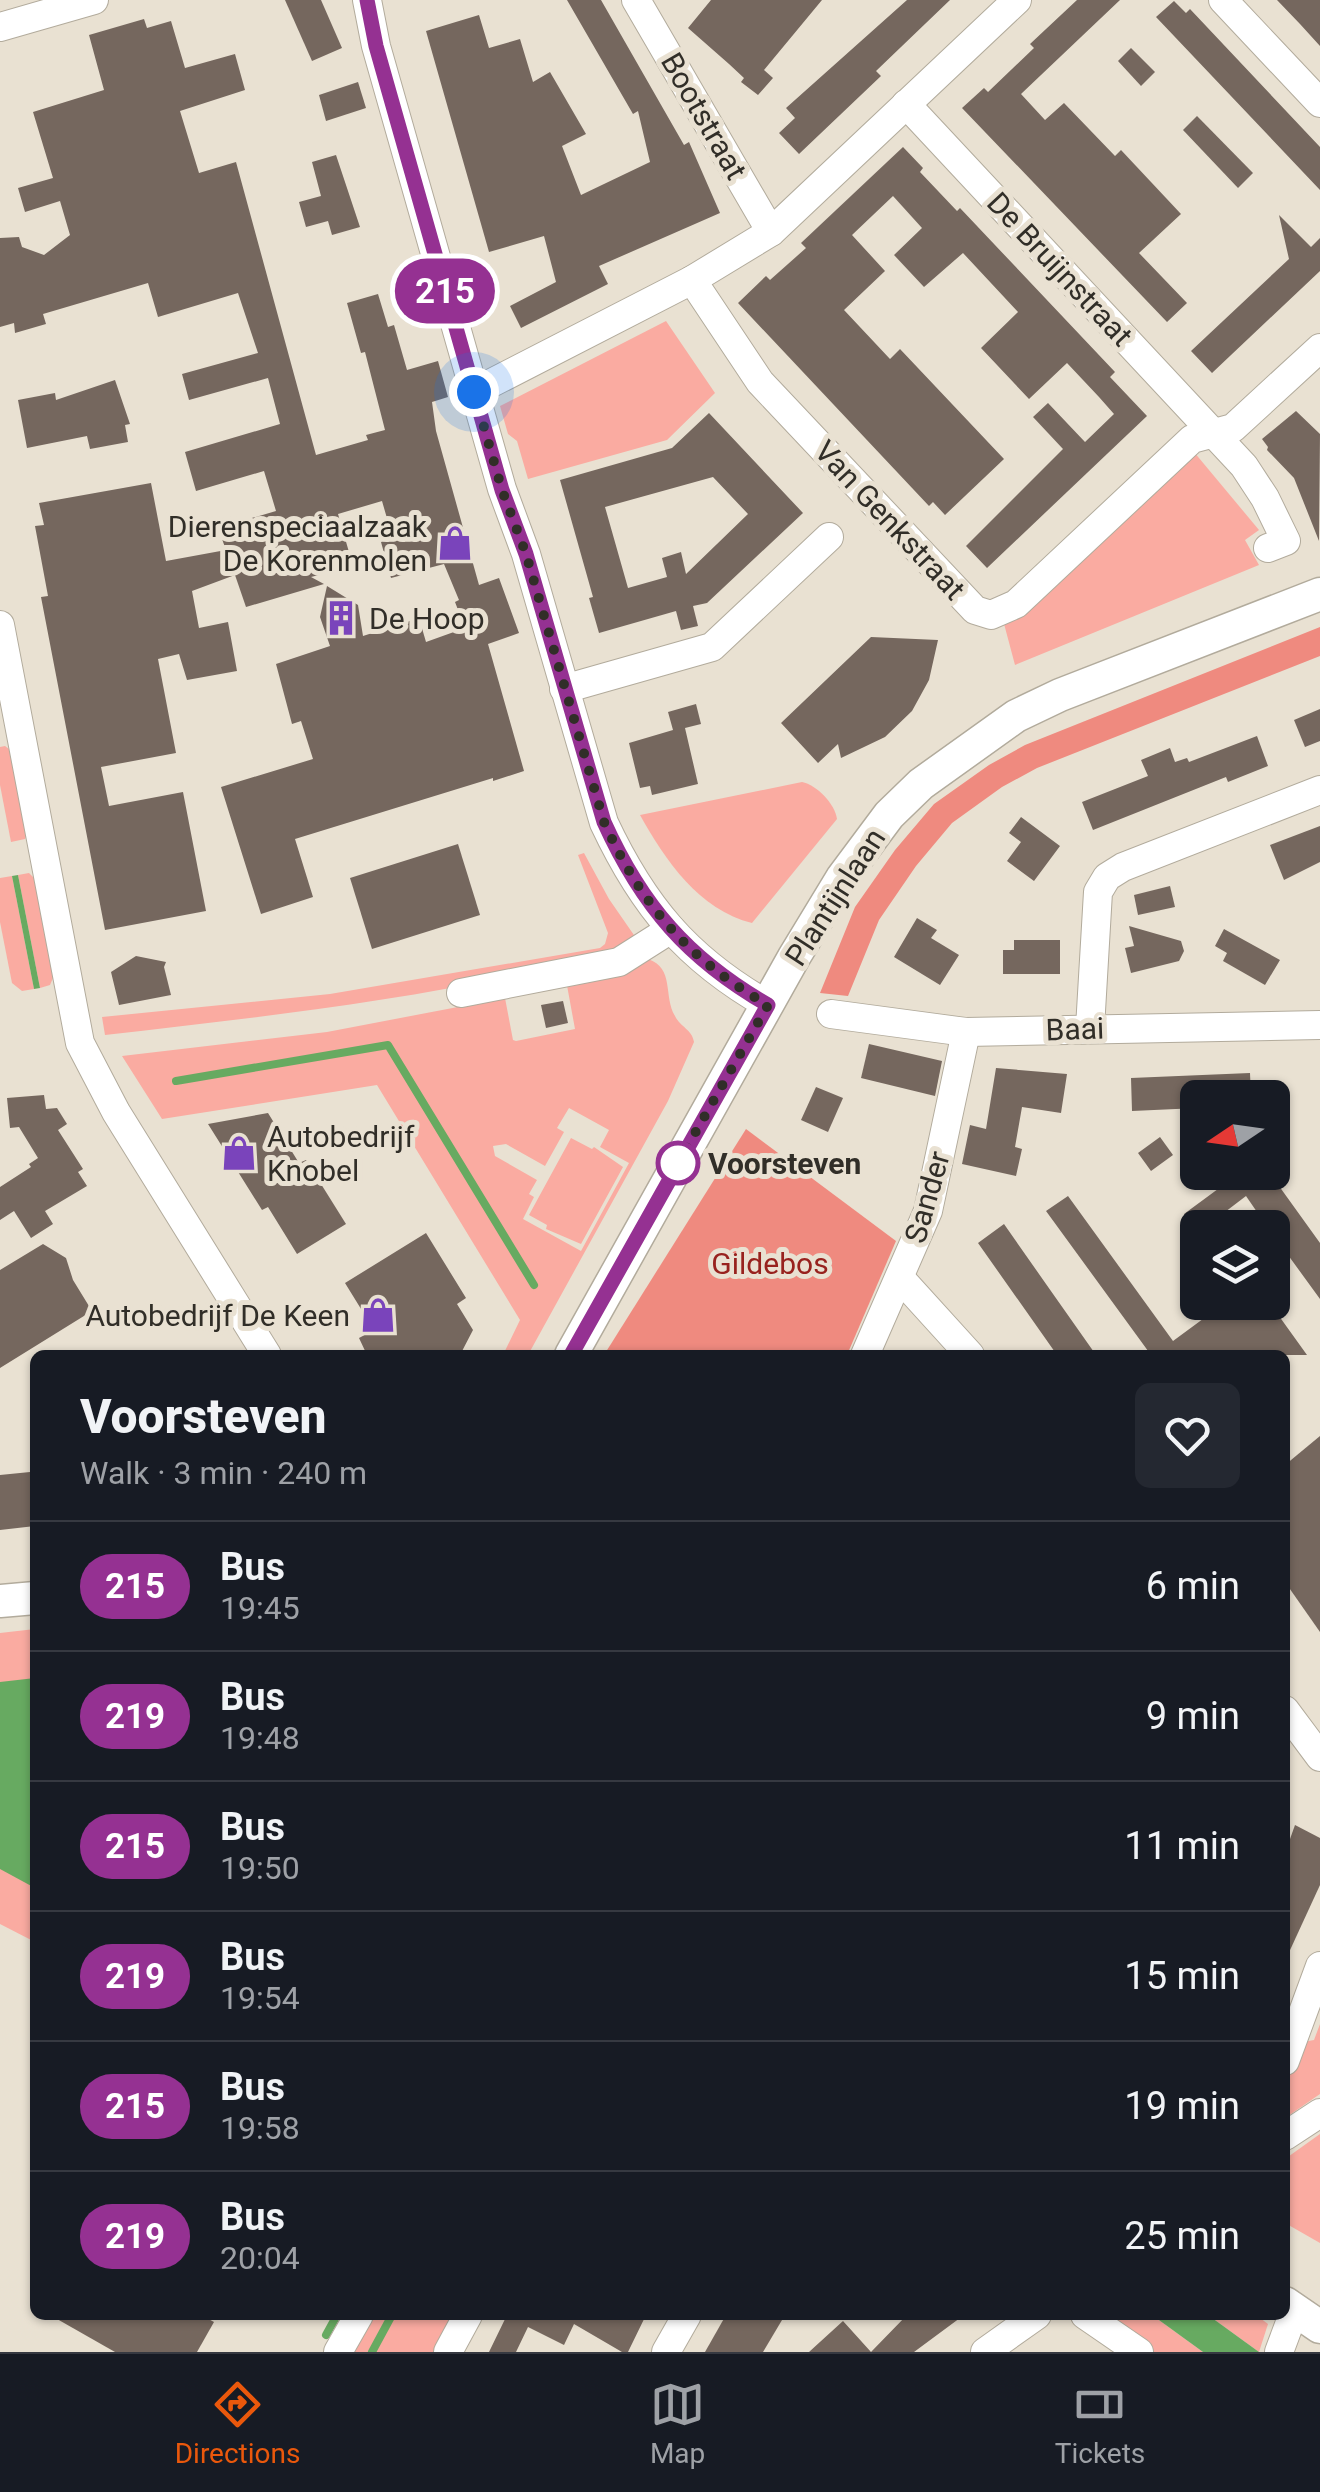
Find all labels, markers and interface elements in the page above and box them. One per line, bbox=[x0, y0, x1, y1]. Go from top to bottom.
street label: Bootstraat bbox=[654, 47, 754, 185]
street label: De Bruijnstraat bbox=[980, 185, 1140, 353]
line badge: 215 bbox=[388, 258, 502, 324]
text: 215 bbox=[415, 271, 475, 312]
your location bbox=[449, 367, 499, 417]
street label: Van Genkstraat bbox=[808, 433, 972, 607]
place label: Dierenspeciaalzaak De Korenmolen bbox=[168, 509, 428, 578]
shop icon: Dierenspeciaalzaak De Korenmolen bbox=[436, 524, 474, 562]
building icon: De Hoop bbox=[322, 599, 360, 637]
place label: De Hoop bbox=[369, 601, 485, 636]
street label: Plantijnlaan bbox=[778, 822, 892, 972]
street label: Baai bbox=[1045, 1010, 1105, 1048]
north arrow bbox=[1180, 1080, 1290, 1190]
map controls bbox=[1180, 1080, 1290, 1320]
place label: Autobedrijf Knobel bbox=[267, 1119, 415, 1188]
shop icon: Autobedrijf Knobel bbox=[220, 1134, 258, 1172]
marker: Voorsteven bbox=[657, 1142, 699, 1184]
place label: Voorsteven bbox=[708, 1146, 861, 1181]
street label: Sander bbox=[897, 1147, 957, 1247]
button: layers bbox=[1180, 1210, 1290, 1320]
park label: Gildebos bbox=[711, 1246, 829, 1281]
shop icon: Autobedrijf De Keen bbox=[359, 1296, 397, 1334]
place label: Autobedrijf De Keen bbox=[85, 1298, 350, 1333]
button: heart bbox=[1135, 1383, 1240, 1488]
text: Voorsteven bbox=[80, 1388, 326, 1445]
text: Walk · 3 min · 240 m bbox=[80, 1454, 367, 1492]
text: Bus bbox=[220, 1545, 285, 1589]
text: 6 min bbox=[1146, 1564, 1240, 1608]
text: 215 bbox=[105, 1566, 165, 1607]
text: 19:45 bbox=[220, 1589, 300, 1627]
text: Bus bbox=[220, 1675, 285, 1719]
text: 9 min bbox=[1146, 1694, 1240, 1738]
text: 219 bbox=[105, 1696, 165, 1737]
text: 19:48 bbox=[220, 1719, 300, 1757]
text: Bus bbox=[220, 1805, 285, 1849]
text: 11 min bbox=[1124, 1824, 1240, 1868]
text: 215 bbox=[105, 1826, 165, 1867]
text: 19:50 bbox=[220, 1849, 300, 1887]
text: Bus bbox=[220, 1935, 285, 1979]
text: 15 min bbox=[1124, 1954, 1240, 1998]
text: 219 bbox=[105, 1956, 165, 1997]
text: 19:54 bbox=[220, 1979, 300, 2017]
text: Bus bbox=[220, 2065, 285, 2109]
text: 19 min bbox=[1124, 2084, 1240, 2128]
text: 215 bbox=[105, 2086, 165, 2127]
text: 19:58 bbox=[220, 2109, 300, 2147]
text: Bus bbox=[220, 2195, 285, 2239]
text: 25 min bbox=[1124, 2214, 1240, 2258]
text: 219 bbox=[105, 2216, 165, 2257]
text: 20:04 bbox=[220, 2239, 300, 2277]
tab: Directions bbox=[175, 2377, 300, 2470]
tab: Map bbox=[650, 2377, 705, 2470]
tab: Tickets bbox=[1055, 2377, 1145, 2470]

